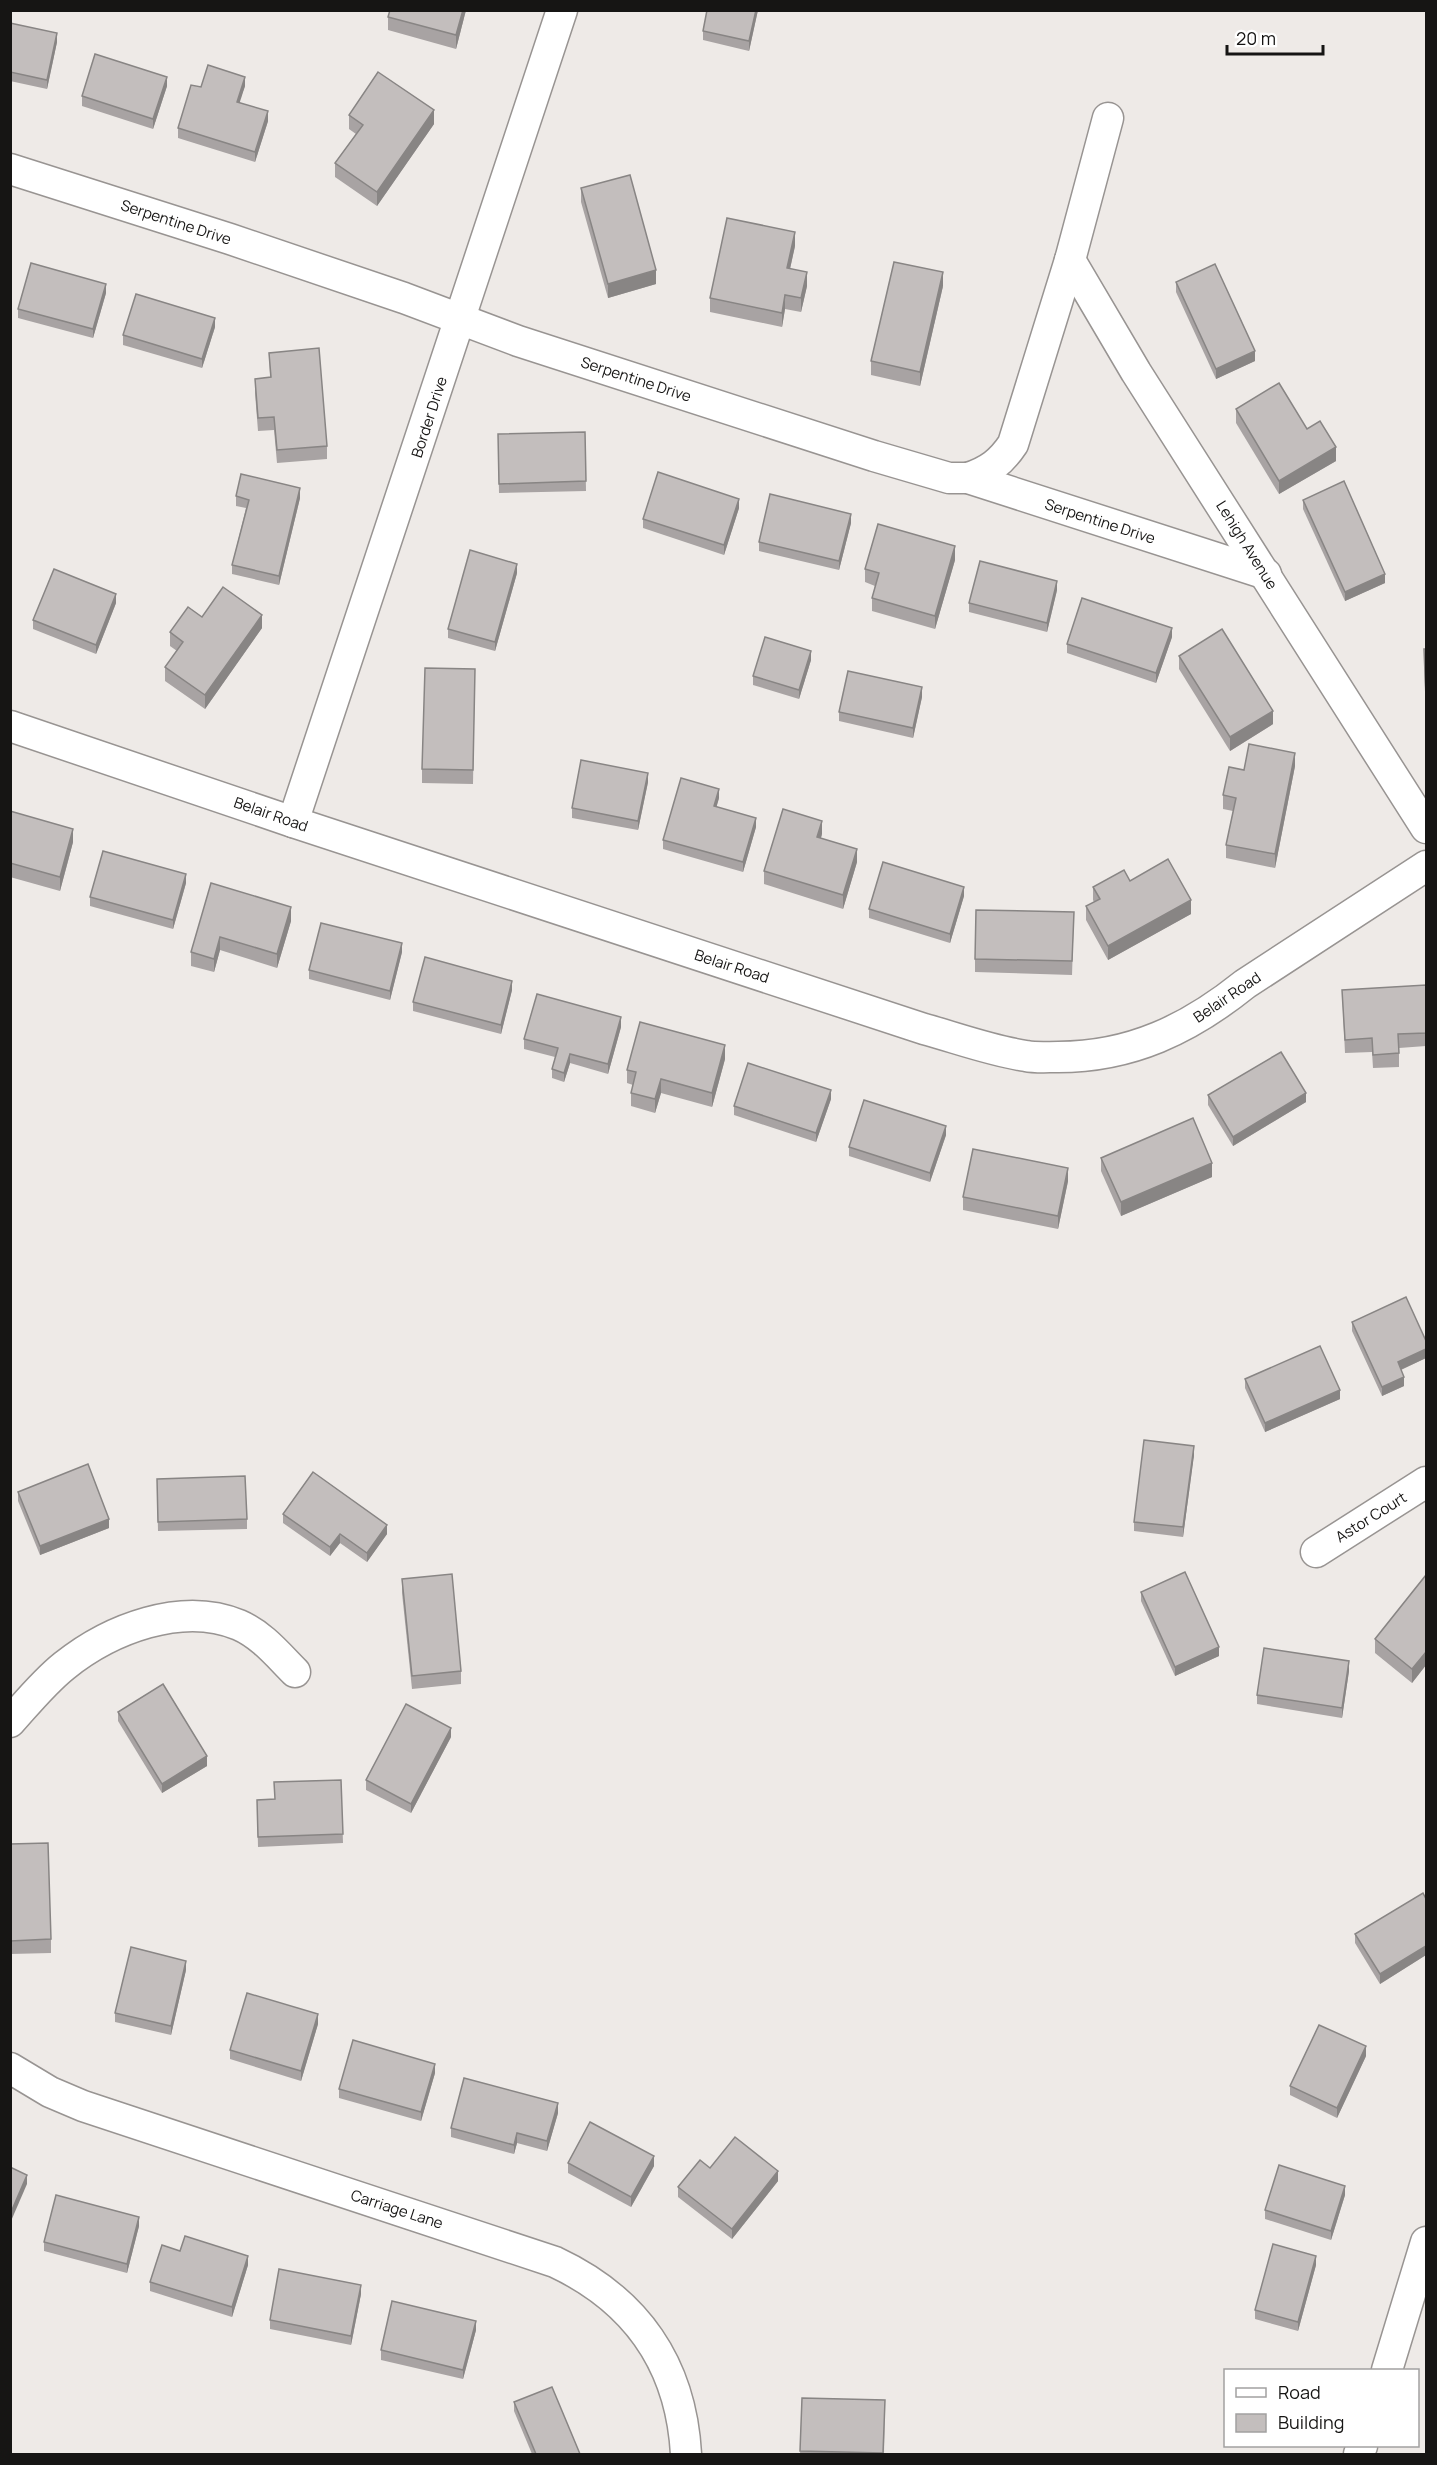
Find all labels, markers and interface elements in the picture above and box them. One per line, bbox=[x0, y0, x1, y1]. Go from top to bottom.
scale bar bbox=[1227, 18, 1323, 56]
text: 20 m bbox=[1236, 26, 1276, 50]
street label: Serpentine Drive bbox=[118, 194, 234, 250]
street label: Serpentine Drive bbox=[578, 351, 694, 407]
street label: Border Drive bbox=[406, 373, 452, 460]
street label: Serpentine Drive bbox=[1042, 493, 1158, 549]
street label: Lehigh Avenue bbox=[1211, 497, 1283, 594]
street label: Belair Road bbox=[231, 791, 311, 837]
street label: Belair Road bbox=[692, 944, 772, 988]
street label: Belair Road bbox=[1189, 967, 1265, 1027]
street label: Astor Court bbox=[1331, 1487, 1411, 1547]
street label: Carriage Lane bbox=[348, 2184, 446, 2234]
legend bbox=[1224, 2369, 1419, 2447]
text: Road bbox=[1278, 2380, 1321, 2404]
text: Building bbox=[1278, 2410, 1344, 2434]

